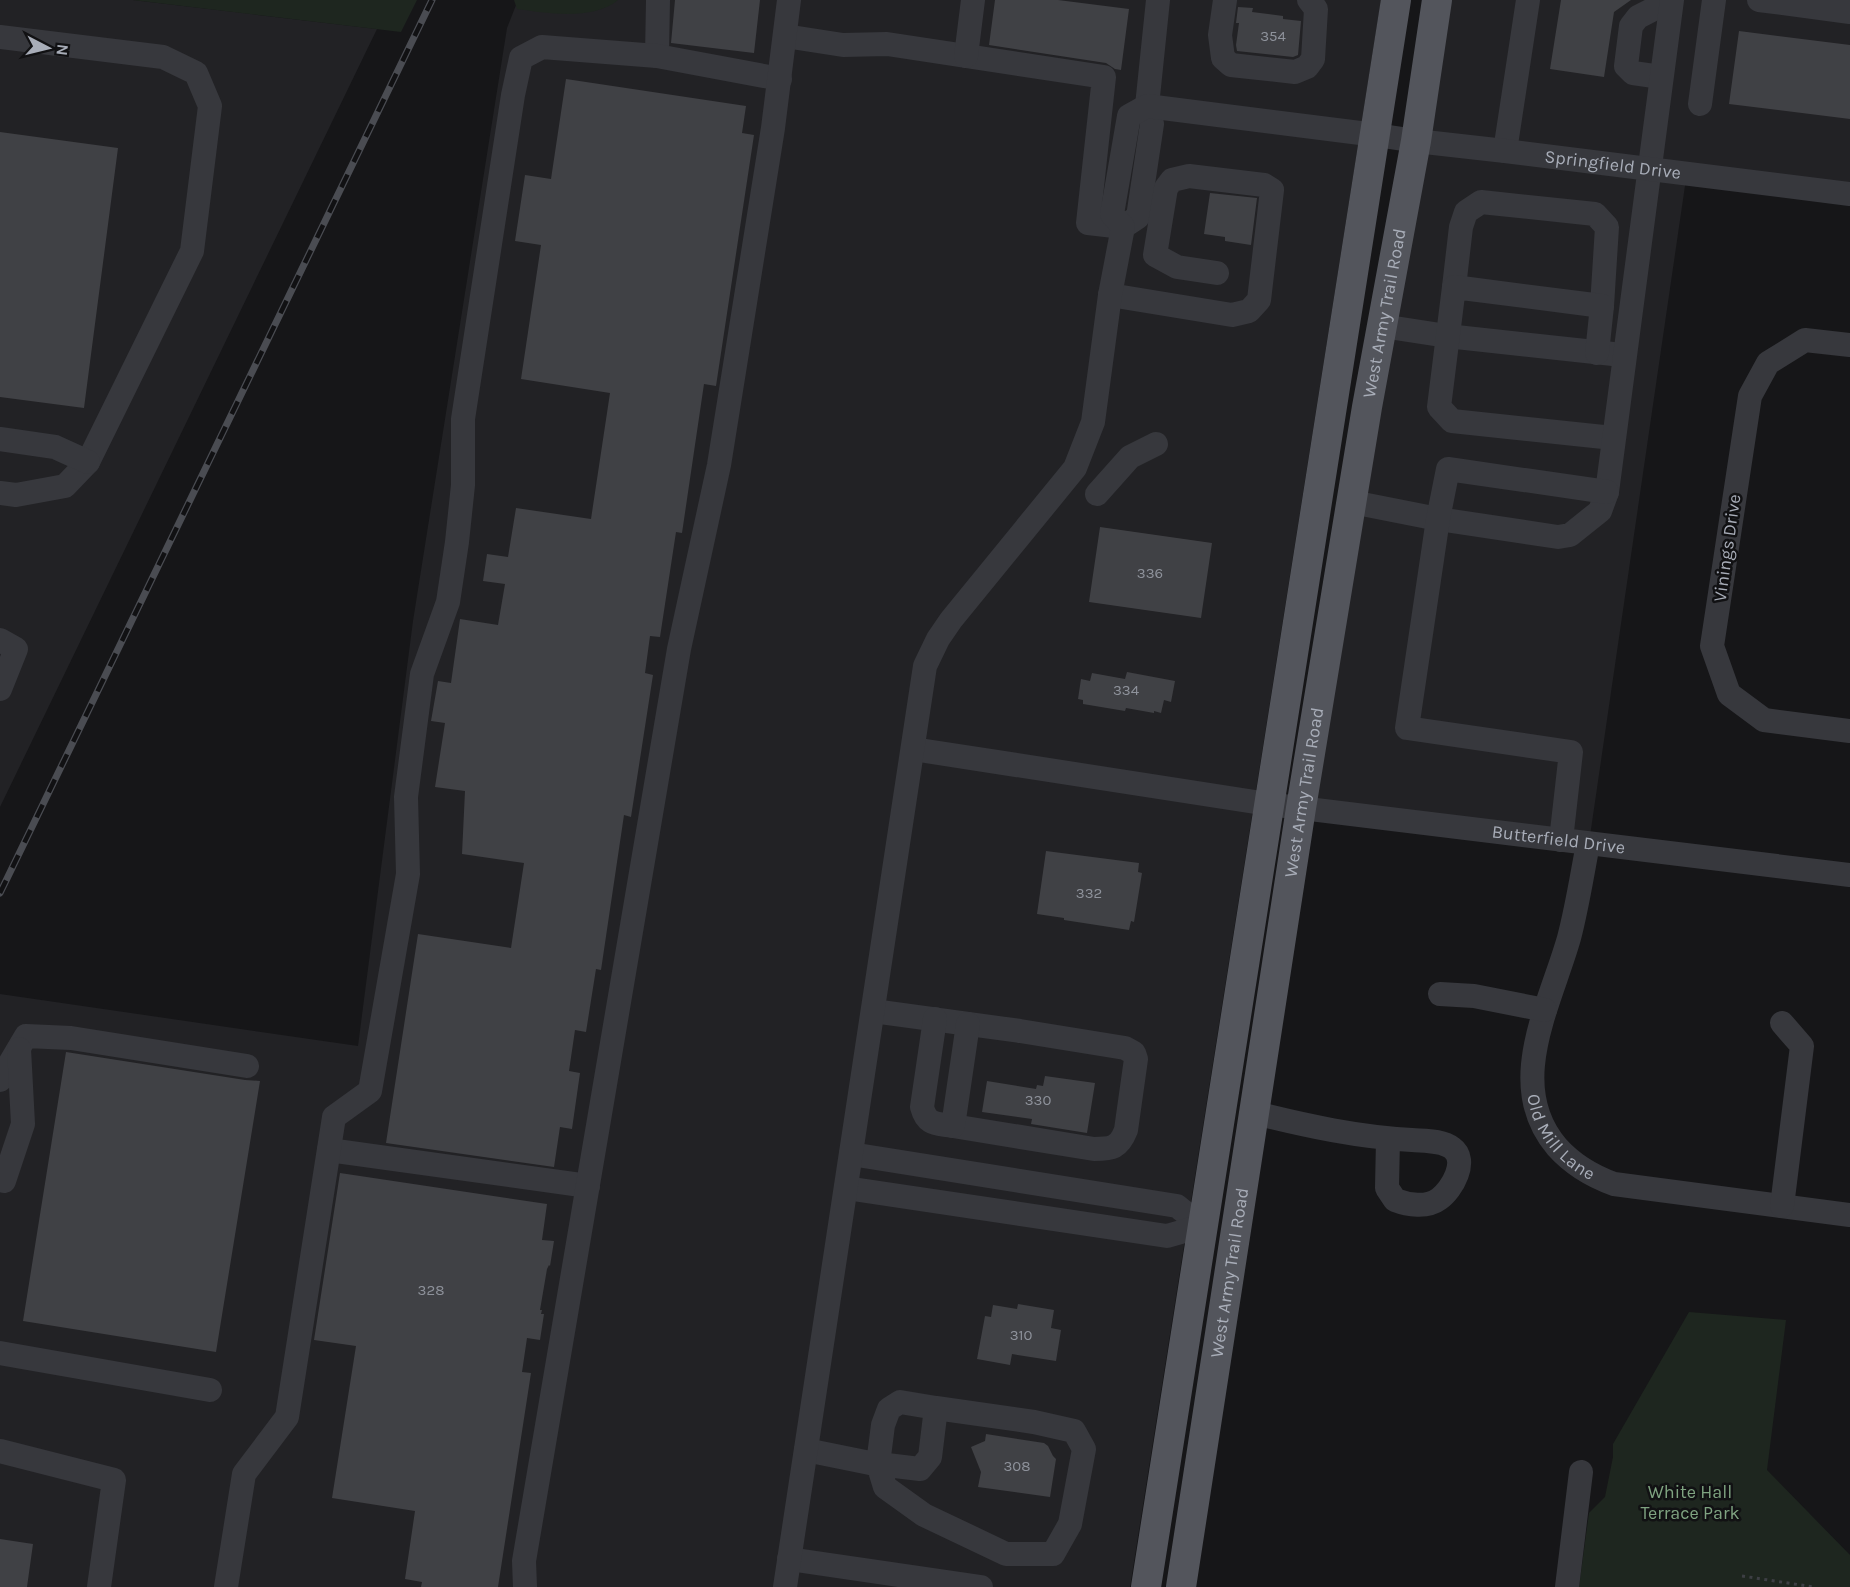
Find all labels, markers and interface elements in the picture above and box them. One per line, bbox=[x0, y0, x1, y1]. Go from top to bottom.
north arrow bbox=[18, 18, 78, 78]
house number: 354 bbox=[1260, 27, 1286, 45]
text: N bbox=[52, 43, 73, 57]
street label: Springfield Drive bbox=[1543, 145, 1682, 184]
street label: West Army Trail Road bbox=[1358, 227, 1411, 400]
street label: Vinings Drive bbox=[1709, 493, 1745, 603]
house number: 336 bbox=[1137, 564, 1163, 582]
house number: 334 bbox=[1113, 681, 1140, 699]
street label: West Army Trail Road bbox=[1279, 706, 1328, 879]
street label: Butterfield Drive bbox=[1491, 820, 1627, 859]
house number: 332 bbox=[1076, 884, 1102, 902]
house number: 330 bbox=[1025, 1091, 1051, 1109]
street label: Old Mill Lane bbox=[1522, 1092, 1599, 1185]
street label: West Army Trail Road bbox=[1205, 1186, 1253, 1359]
house number: 328 bbox=[418, 1281, 444, 1299]
house number: 310 bbox=[1010, 1326, 1032, 1344]
house number: 308 bbox=[1004, 1457, 1030, 1475]
park label: White Hall Terrace Park bbox=[1640, 1481, 1740, 1524]

